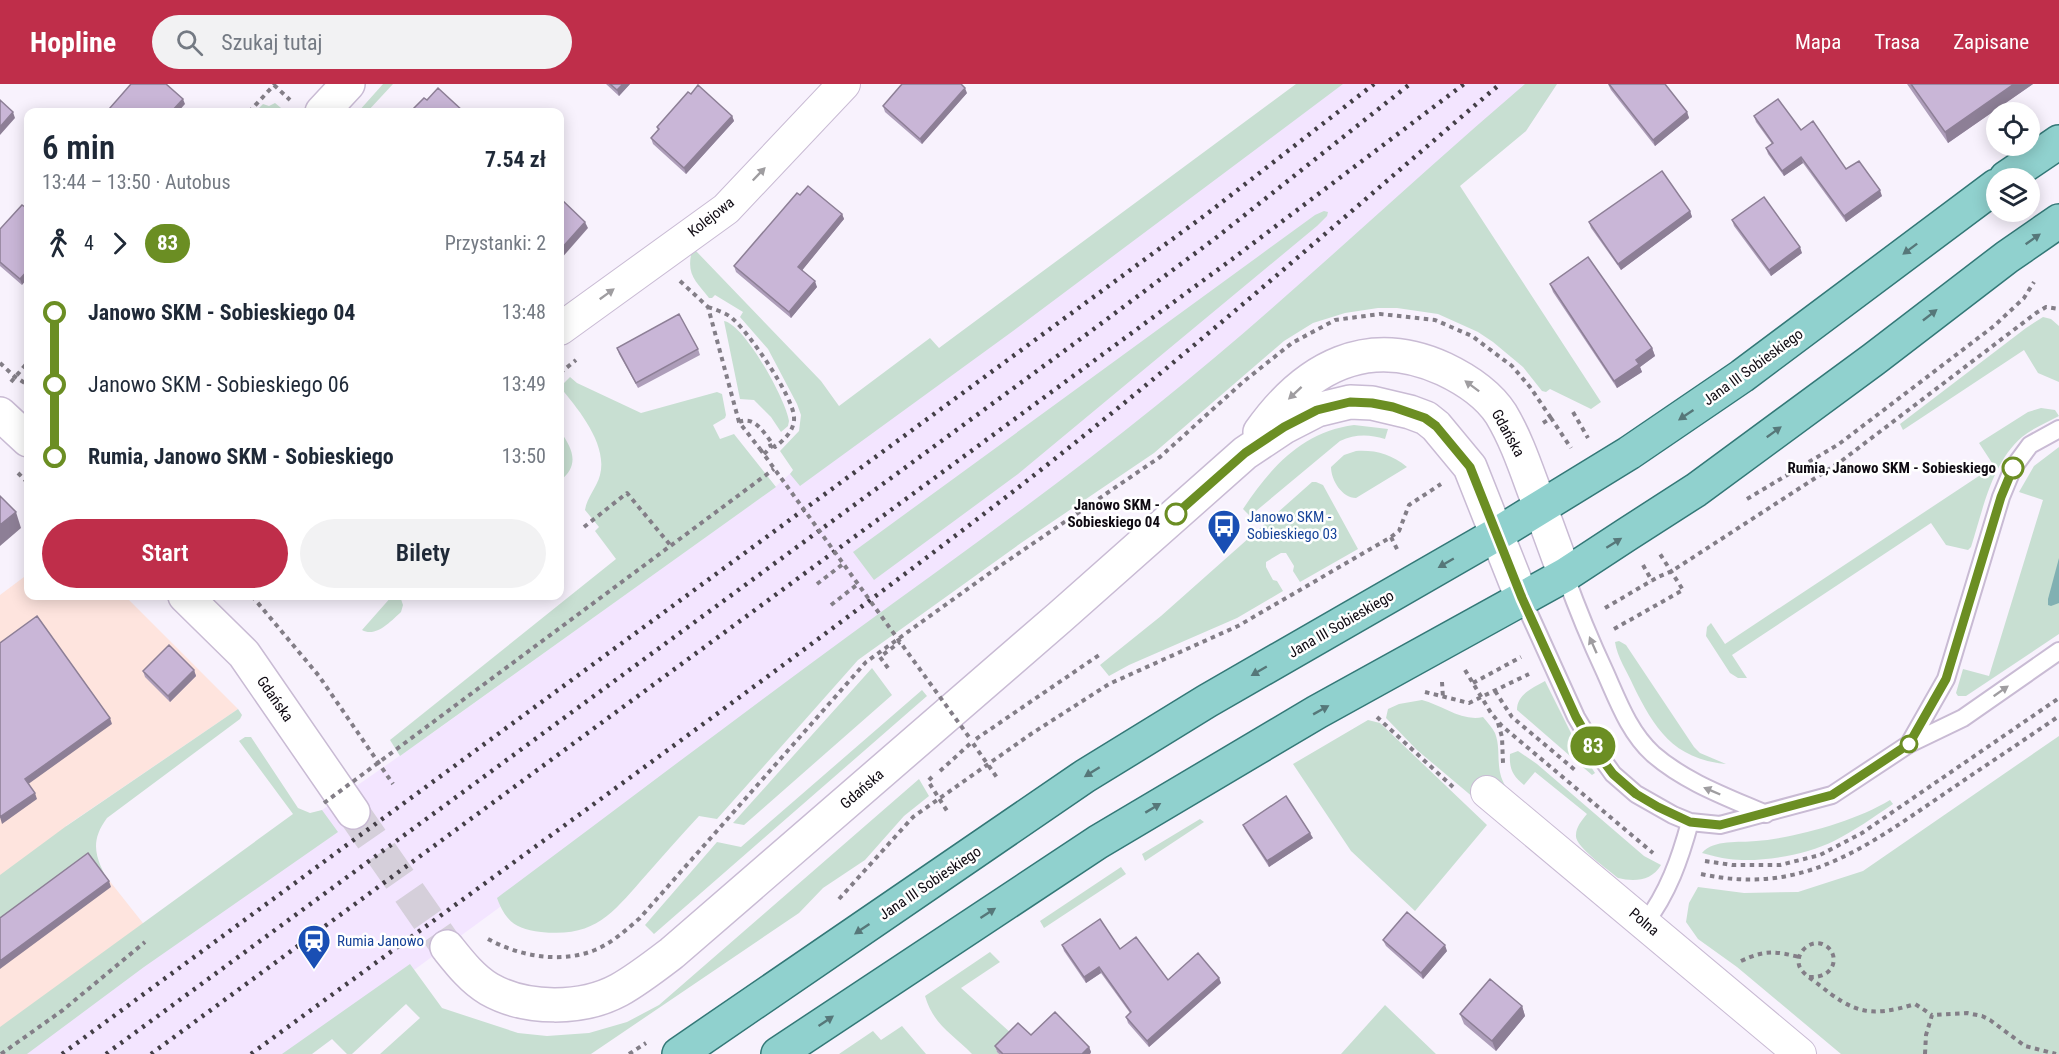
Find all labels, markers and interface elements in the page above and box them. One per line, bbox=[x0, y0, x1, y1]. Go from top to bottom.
search box bbox=[152, 15, 572, 69]
text: Hopline bbox=[30, 26, 116, 59]
icon: search bbox=[173, 26, 206, 59]
text: Szukaj tutaj bbox=[221, 30, 323, 55]
text: Mapa bbox=[1795, 30, 1841, 54]
text: Trasa bbox=[1874, 30, 1920, 54]
text: Zapisane bbox=[1953, 30, 2029, 54]
map controls bbox=[1986, 102, 2040, 222]
button: locate bbox=[1986, 102, 2040, 156]
text: 6 min bbox=[42, 128, 115, 167]
text: 7.54 zł bbox=[485, 147, 546, 172]
one-way arrow bbox=[752, 168, 766, 182]
button: layers bbox=[1986, 168, 2040, 222]
text: 13:44 – 13:50 · Autobus bbox=[42, 170, 231, 194]
street label: Kolejowa bbox=[684, 193, 738, 241]
icon: walk bbox=[42, 227, 75, 260]
icon: forward bbox=[103, 227, 136, 260]
text: 4 bbox=[84, 231, 94, 255]
text: 83 bbox=[157, 231, 178, 255]
text: Przystanki: 2 bbox=[445, 231, 546, 255]
one-way arrow bbox=[2025, 234, 2041, 245]
one-way arrow bbox=[1903, 243, 1919, 255]
one-way arrow bbox=[599, 289, 614, 301]
text: Janowo SKM - Sobieskiego 04 bbox=[88, 300, 355, 325]
text: 13:48 bbox=[502, 300, 546, 324]
one-way arrow bbox=[1923, 310, 1938, 322]
street label: Jana III Sobieskiego bbox=[1699, 325, 1807, 409]
text: Janowo SKM - Sobieskiego 06 bbox=[88, 372, 349, 397]
text: 13:49 bbox=[502, 372, 546, 396]
one-way arrow bbox=[1464, 380, 1480, 393]
one-way arrow bbox=[1289, 386, 1303, 400]
street label: Gdańska bbox=[1488, 406, 1528, 460]
one-way arrow bbox=[1679, 409, 1695, 421]
one-way arrow bbox=[1766, 426, 1782, 438]
text: Rumia, Janowo SKM - Sobieskiego bbox=[88, 444, 394, 469]
text: 13:50 bbox=[502, 444, 546, 468]
marker: Rumia, Janowo SKM - Sobieskiego bbox=[2002, 457, 2024, 479]
place label: Rumia, Janowo SKM - Sobieskiego bbox=[1788, 459, 1996, 477]
place label: Janowo SKM - Sobieskiego 04 bbox=[1067, 496, 1160, 531]
marker: Janowo SKM - Sobieskiego 04 bbox=[1165, 503, 1187, 525]
bus stop icon: Janowo SKM - Sobieskiego 03 bbox=[1206, 508, 1242, 555]
place label: Janowo SKM - Sobieskiego 03 bbox=[1247, 508, 1337, 543]
button: Start bbox=[42, 519, 288, 588]
button: Bilety bbox=[300, 519, 546, 588]
one-way arrow bbox=[1606, 538, 1622, 549]
one-way arrow bbox=[1437, 558, 1454, 568]
street label: Jana III Sobieskiego bbox=[1285, 586, 1397, 662]
one-way arrow bbox=[1588, 636, 1597, 653]
one-way arrow bbox=[1250, 666, 1267, 676]
street label: Gdańska bbox=[253, 673, 297, 725]
one-way arrow bbox=[1993, 686, 2009, 697]
one-way arrow bbox=[1313, 705, 1330, 715]
line badge: 83 bbox=[1566, 726, 1620, 766]
text: 83 bbox=[1582, 734, 1604, 758]
unlabelled marker bbox=[1900, 735, 1918, 753]
street label: Gdańska bbox=[837, 765, 887, 813]
one-way arrow bbox=[1084, 766, 1100, 777]
one-way arrow bbox=[1702, 786, 1720, 796]
one-way arrow bbox=[1145, 803, 1161, 814]
street label: Jana III Sobieskiego bbox=[876, 842, 984, 924]
street label: Polna bbox=[1625, 904, 1663, 940]
one-way arrow bbox=[980, 908, 996, 919]
station icon: Rumia Janowo bbox=[296, 923, 332, 970]
one-way arrow bbox=[854, 923, 870, 934]
place label: Rumia Janowo bbox=[337, 932, 424, 950]
one-way arrow bbox=[818, 1016, 834, 1027]

